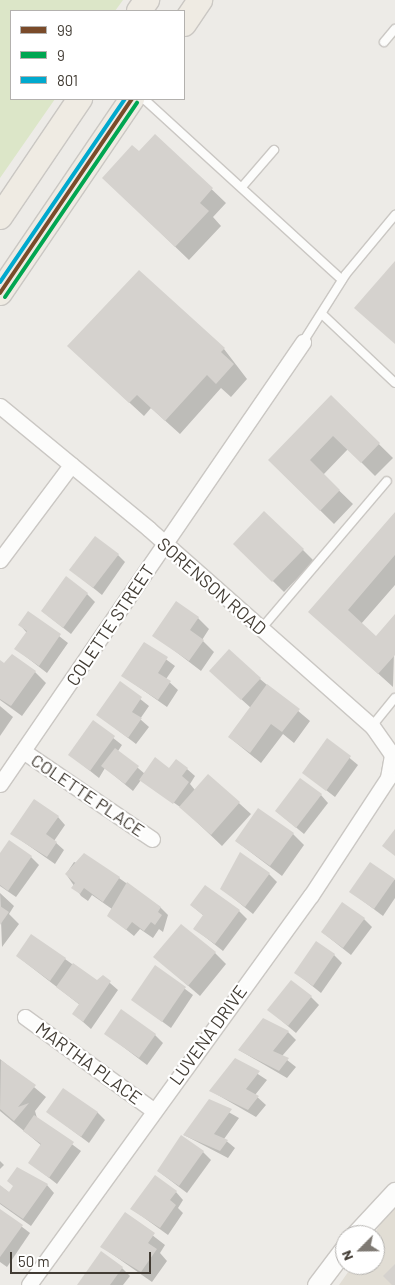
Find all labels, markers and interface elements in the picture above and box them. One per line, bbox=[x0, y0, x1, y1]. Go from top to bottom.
legend bbox=[10, 10, 185, 100]
text: 99 bbox=[57, 21, 73, 39]
text: 9 bbox=[57, 46, 65, 64]
text: 801 bbox=[57, 71, 78, 89]
street label: SORENSON ROAD bbox=[153, 533, 271, 639]
street label: COLETTE STREET bbox=[61, 560, 159, 690]
street label: COLETTE PLACE bbox=[27, 749, 149, 841]
street label: LUVENA DRIVE bbox=[165, 981, 251, 1089]
street label: MARTHA PLACE bbox=[32, 1017, 146, 1109]
north arrow bbox=[335, 1225, 385, 1275]
scale bar bbox=[12, 1242, 154, 1274]
text: N bbox=[337, 1248, 356, 1263]
text: 50 m bbox=[18, 1252, 50, 1270]

